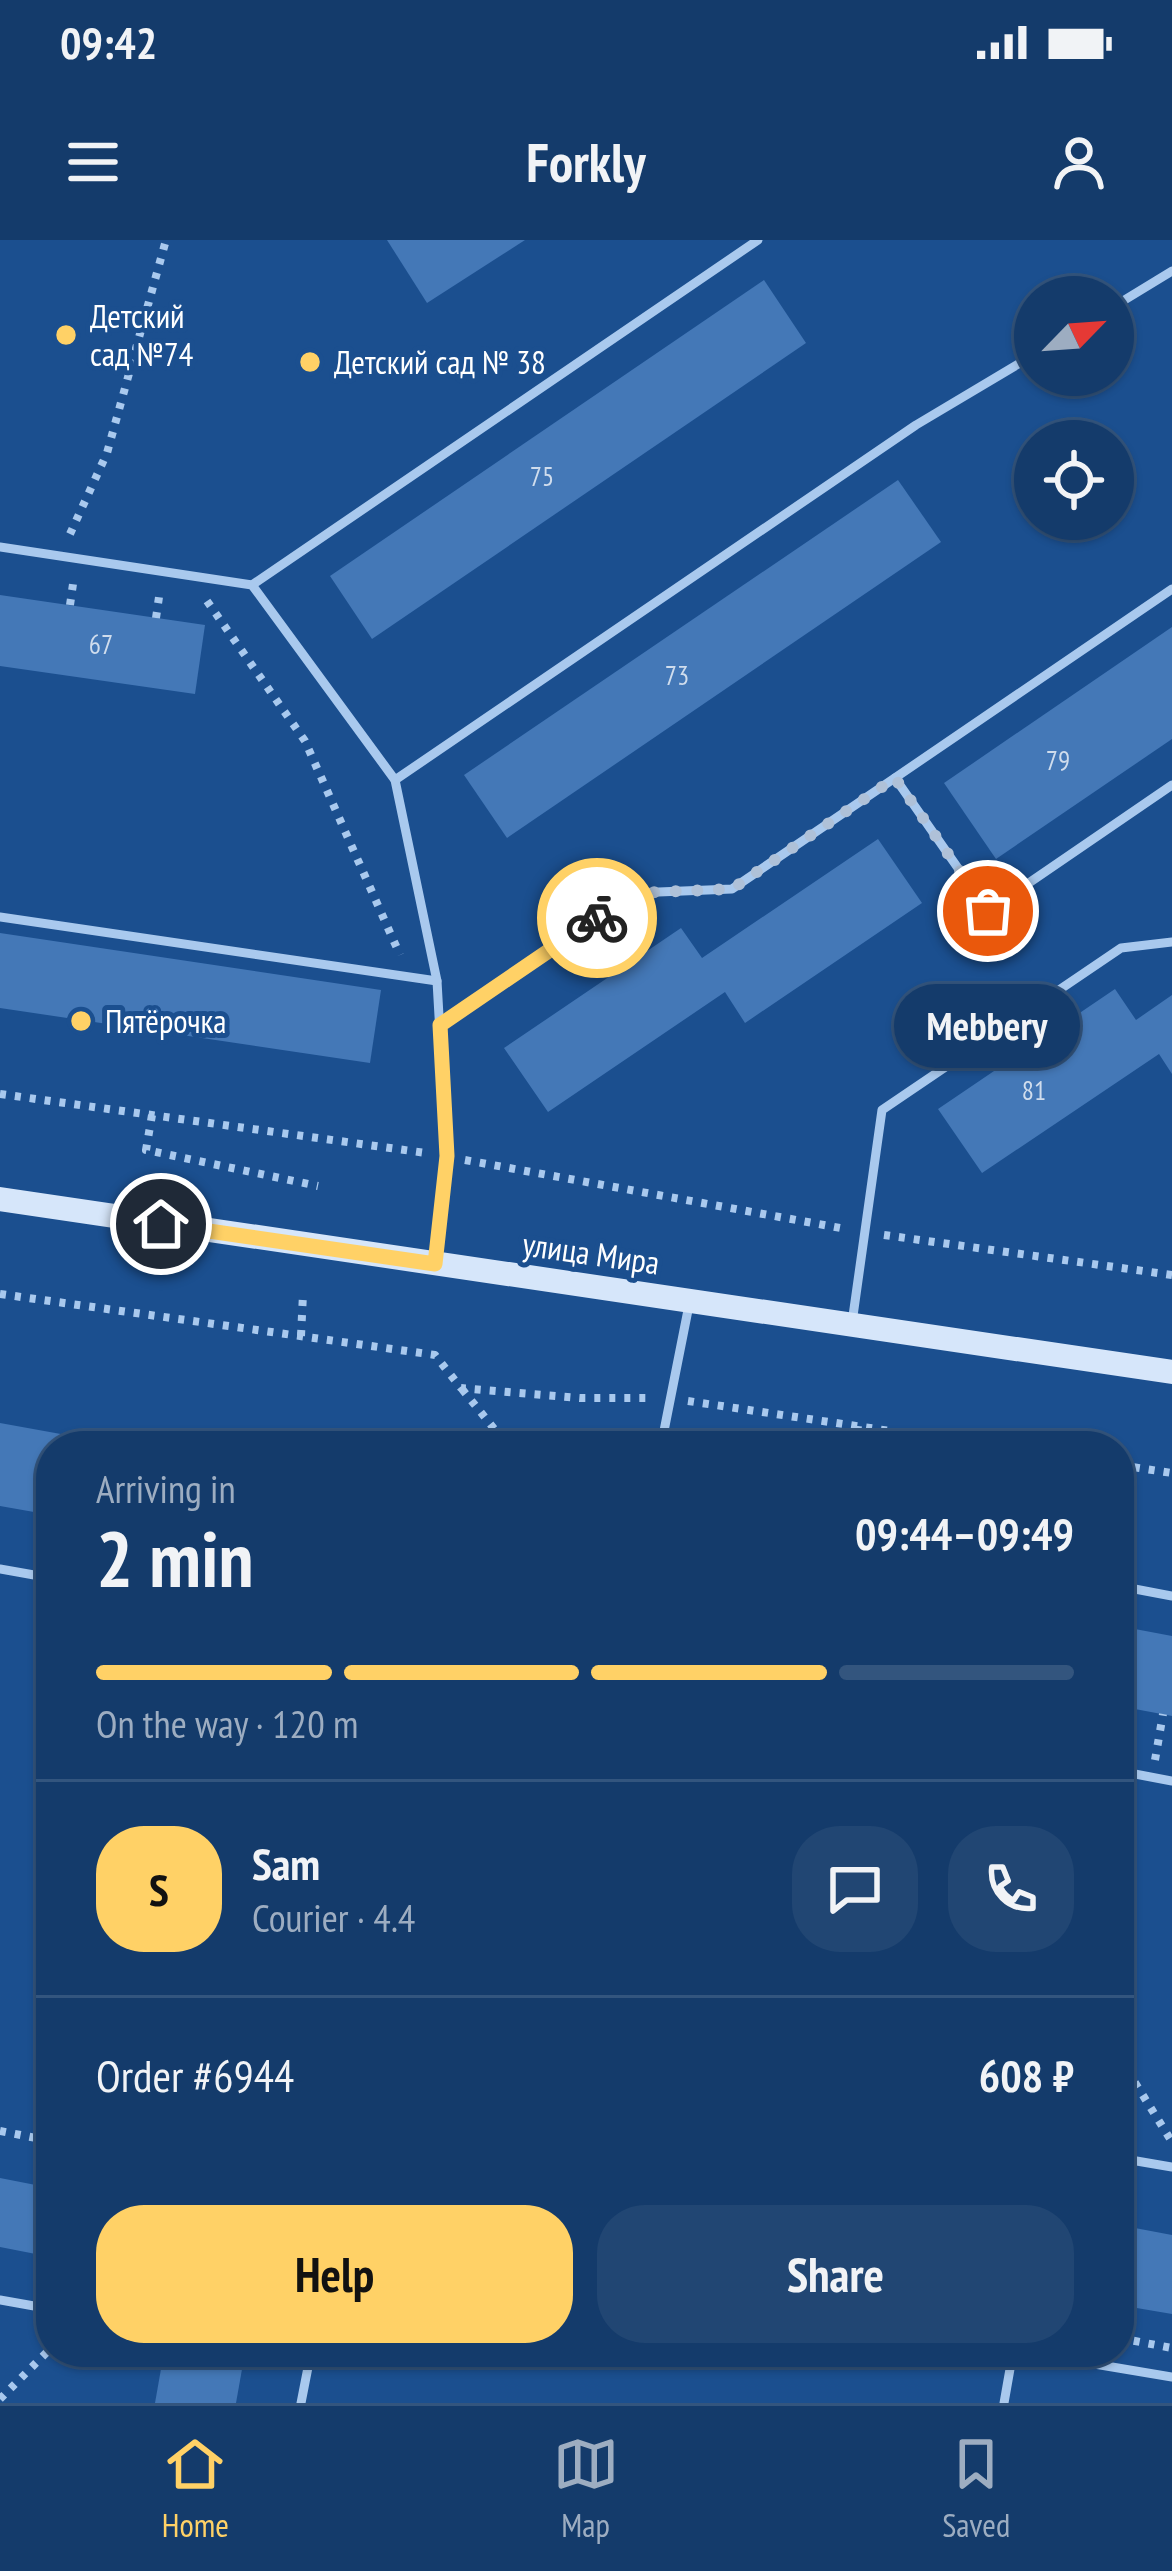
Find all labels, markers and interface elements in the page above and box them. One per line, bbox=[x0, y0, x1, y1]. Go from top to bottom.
text: 09:42 bbox=[60, 13, 157, 71]
text: Forkly bbox=[526, 127, 646, 197]
icon: menu bbox=[60, 129, 126, 195]
icon: person bbox=[1046, 129, 1112, 195]
north arrow bbox=[1014, 276, 1134, 396]
map controls bbox=[1014, 276, 1134, 540]
place label: Детский сад №74 bbox=[90, 294, 194, 375]
marker: Детский сад №74 bbox=[53, 322, 79, 348]
place label: Детский сад № 38 bbox=[334, 340, 546, 383]
marker: Детский сад № 38 bbox=[297, 349, 323, 375]
button: locate bbox=[1014, 420, 1134, 540]
house number: 75 bbox=[530, 459, 554, 493]
house number: 67 bbox=[89, 627, 113, 661]
house number: 73 bbox=[665, 658, 689, 692]
house number: 79 bbox=[1046, 743, 1070, 777]
courier bbox=[537, 858, 657, 978]
pin bbox=[937, 860, 1039, 962]
icon: bag bbox=[955, 878, 1021, 944]
icon: bike bbox=[564, 885, 630, 951]
callout: Mebbery bbox=[895, 983, 1081, 1067]
place label: Пятёрочка bbox=[105, 999, 227, 1042]
text: Mebbery bbox=[927, 1000, 1047, 1051]
marker: Пятёрочка bbox=[68, 1008, 94, 1034]
house number: 81 bbox=[1022, 1073, 1046, 1107]
pin bbox=[110, 1173, 212, 1275]
icon: home bbox=[128, 1191, 194, 1257]
street label: улица Мира bbox=[520, 1222, 662, 1283]
text: Arriving in bbox=[96, 1463, 236, 1514]
text: 09:44–09:49 bbox=[855, 1504, 1074, 1562]
text: 2 min bbox=[96, 1508, 254, 1609]
text: On the way · 120 m bbox=[96, 1698, 358, 1749]
button: chat bbox=[792, 1826, 918, 1952]
button: phone bbox=[948, 1826, 1074, 1952]
text: Sam bbox=[252, 1834, 320, 1892]
text: S bbox=[149, 1860, 169, 1918]
text: Courier · 4.4 bbox=[252, 1892, 415, 1943]
text: Order #6944 bbox=[96, 2046, 294, 2104]
text: 608 ₽ bbox=[979, 2046, 1074, 2104]
button: Help bbox=[96, 2205, 573, 2343]
button: Share bbox=[597, 2205, 1074, 2343]
tab: Home bbox=[162, 2431, 229, 2546]
tab: Map bbox=[553, 2431, 619, 2546]
tab: Saved bbox=[942, 2431, 1010, 2546]

